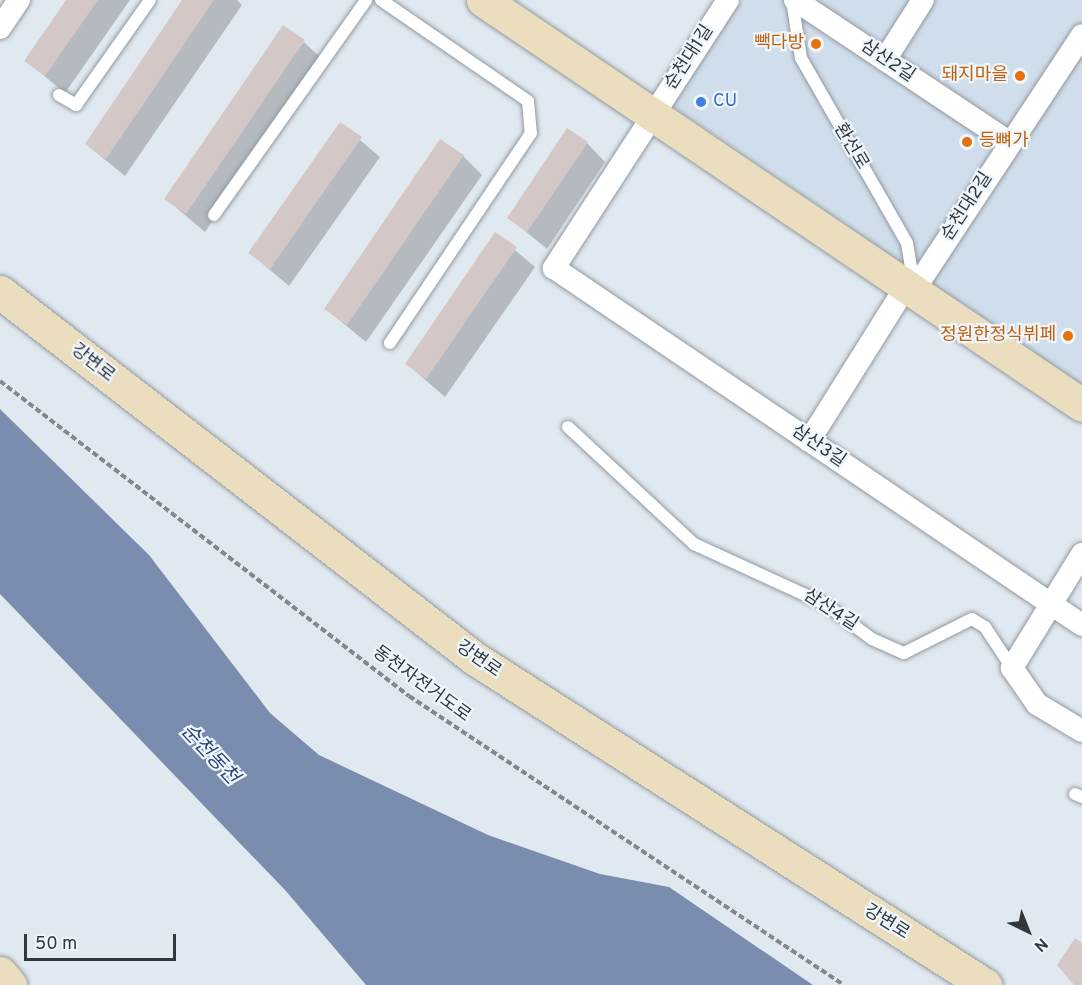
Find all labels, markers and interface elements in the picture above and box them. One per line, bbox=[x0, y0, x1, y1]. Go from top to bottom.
street label: 순천대1길 bbox=[661, 22, 719, 94]
place label: 빽다방 bbox=[754, 33, 804, 55]
street label: 삼산2길 bbox=[856, 36, 918, 88]
marker: 빽다방 bbox=[809, 37, 823, 51]
place label: 돼지마을 bbox=[942, 65, 1008, 87]
marker: 돼지마을 bbox=[1013, 69, 1027, 83]
place label: CU bbox=[713, 91, 737, 113]
marker: CU bbox=[694, 95, 708, 109]
street label: 환선로 bbox=[828, 120, 872, 174]
place label: 등뼈가 bbox=[979, 131, 1029, 153]
marker: 등뼈가 bbox=[960, 135, 974, 149]
street label: 순천대2길 bbox=[938, 169, 998, 245]
place label: 정원한정식뷔페 bbox=[940, 325, 1056, 347]
marker: 정원한정식뷔페 bbox=[1061, 329, 1075, 343]
street label: 강변로 bbox=[66, 340, 118, 388]
street label: 삼산3길 bbox=[787, 421, 849, 473]
street label: 삼산4길 bbox=[799, 585, 861, 637]
street label: 강변로 bbox=[451, 637, 505, 683]
street label: 동천자전거도로 bbox=[368, 642, 474, 728]
water label: 순천동천 bbox=[175, 720, 243, 790]
street label: 강변로 bbox=[859, 901, 913, 945]
north arrow bbox=[998, 901, 1058, 961]
scale bar bbox=[27, 922, 178, 960]
text: 50 m bbox=[35, 933, 77, 956]
text: N bbox=[1029, 933, 1051, 955]

